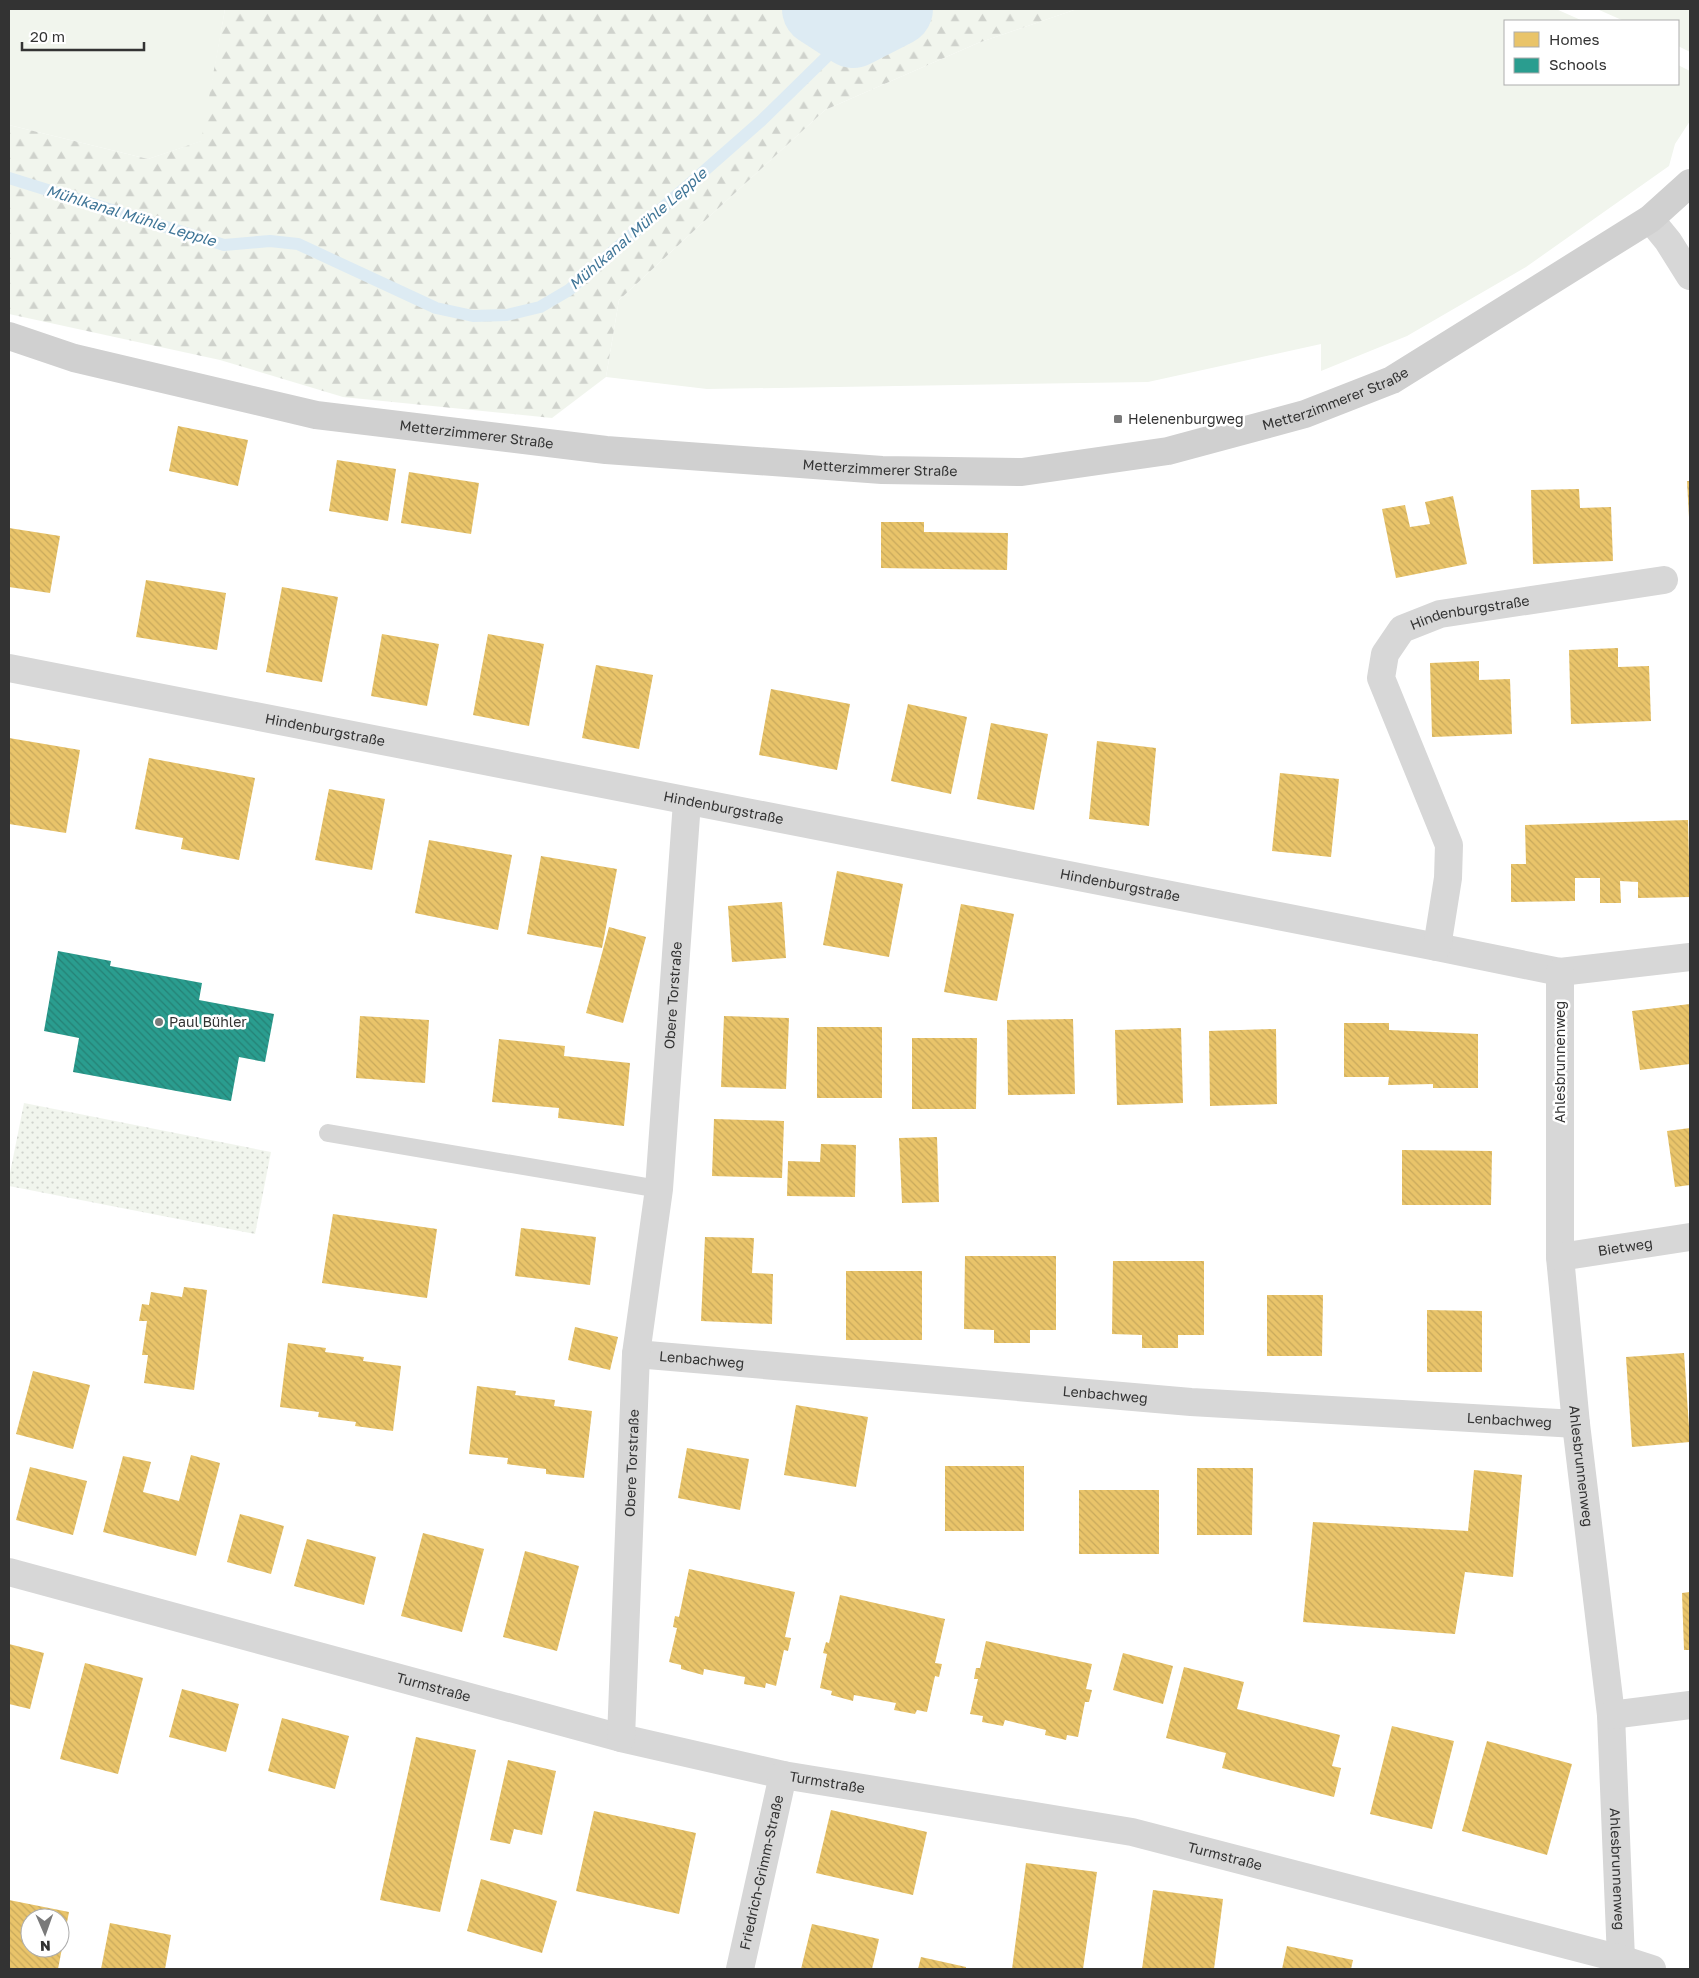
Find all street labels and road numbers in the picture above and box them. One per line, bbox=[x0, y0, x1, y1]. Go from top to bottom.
street label: Metterzimmerer Straße bbox=[1260, 363, 1411, 433]
street label: Metterzimmerer Straße bbox=[399, 416, 555, 452]
street label: Metterzimmerer Straße bbox=[802, 455, 958, 479]
street label: Hindenburgstraße bbox=[1407, 592, 1531, 633]
street label: Hindenburgstraße bbox=[264, 709, 387, 749]
street label: Hindenburgstraße bbox=[662, 787, 785, 827]
street label: Hindenburgstraße bbox=[1059, 865, 1182, 905]
street label: Obere Torstraße bbox=[660, 941, 685, 1050]
street label: Ahlesbrunnenweg bbox=[1551, 1001, 1568, 1123]
street label: Bietweg bbox=[1597, 1234, 1654, 1259]
street label: Lenbachweg bbox=[659, 1347, 745, 1371]
street label: Lenbachweg bbox=[1062, 1382, 1148, 1406]
street label: Ahlesbrunnenweg bbox=[1566, 1404, 1597, 1528]
street label: Obere Torstraße bbox=[621, 1409, 642, 1517]
street label: Lenbachweg bbox=[1466, 1409, 1552, 1431]
street label: Turmstraße bbox=[395, 1669, 473, 1705]
street label: Turmstraße bbox=[788, 1767, 866, 1796]
street label: Friedrich-Grimm-Straße bbox=[736, 1793, 786, 1951]
street label: Ahlesbrunnenweg bbox=[1607, 1808, 1629, 1930]
street label: Turmstraße bbox=[1186, 1838, 1264, 1873]

